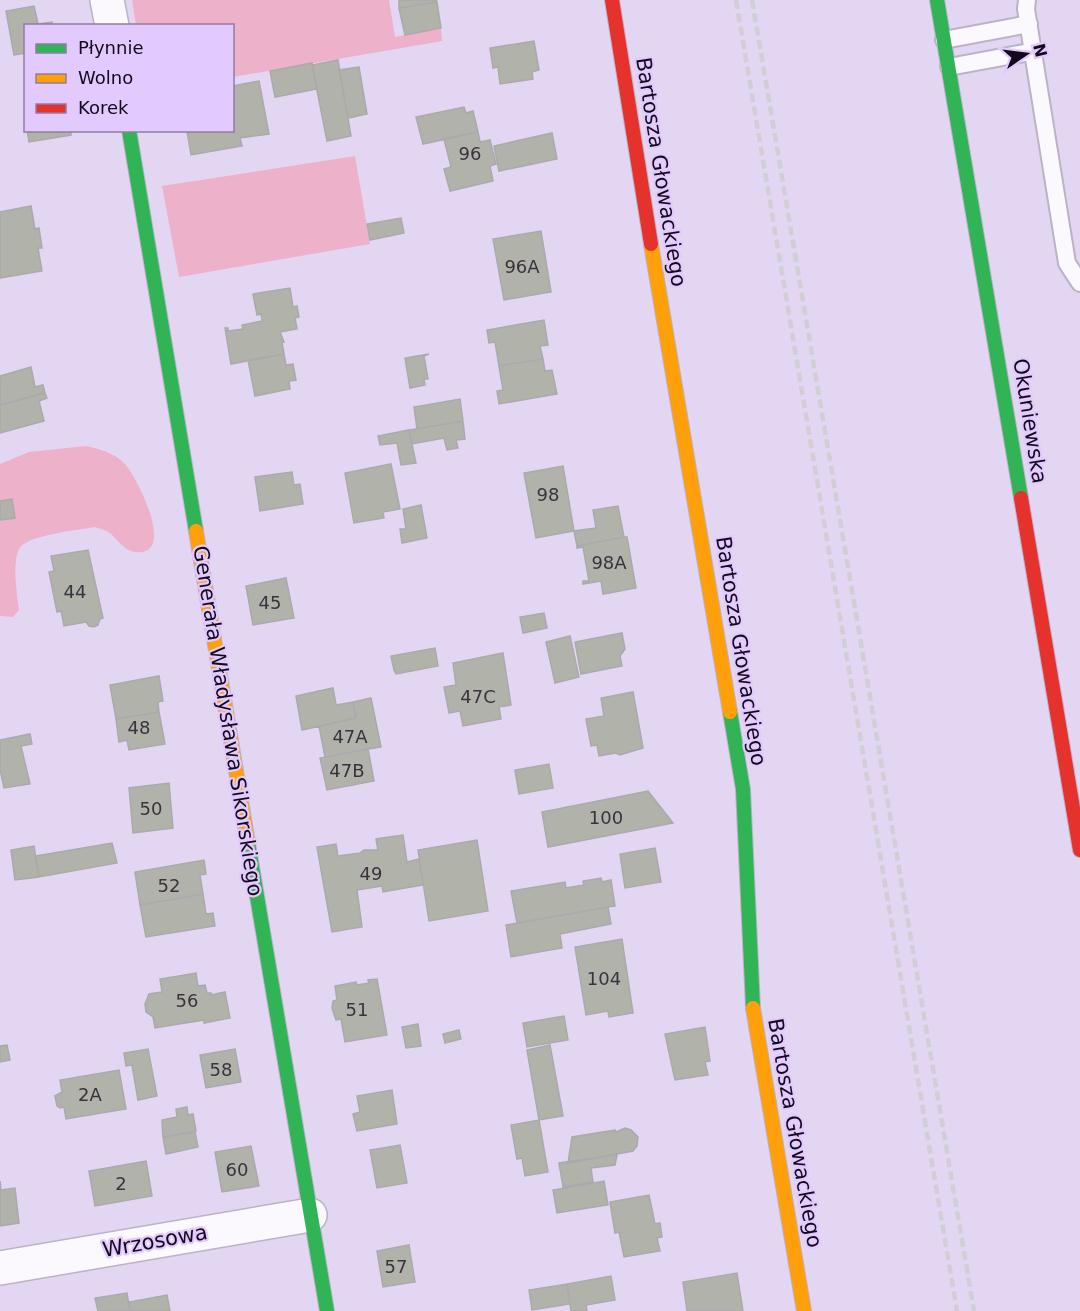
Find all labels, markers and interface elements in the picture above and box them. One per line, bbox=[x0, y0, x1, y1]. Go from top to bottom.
legend bbox=[24, 24, 234, 132]
north arrow bbox=[996, 24, 1056, 84]
text: Płynnie bbox=[78, 37, 144, 58]
text: N bbox=[1029, 42, 1051, 59]
street label: Bartosza Głowackiego bbox=[631, 55, 691, 289]
text: Wolno bbox=[78, 67, 133, 88]
text: Korek bbox=[78, 97, 129, 118]
house number: 96 bbox=[459, 143, 481, 164]
house number: 96A bbox=[504, 256, 540, 277]
street label: Okuniewska bbox=[1008, 357, 1052, 485]
house number: 98 bbox=[537, 484, 559, 505]
street label: Bartosza Głowackiego bbox=[711, 534, 771, 768]
street label: Generała Władysława Sikorskiego bbox=[188, 544, 268, 898]
house number: 98A bbox=[591, 552, 627, 573]
house number: 44 bbox=[64, 581, 86, 602]
house number: 45 bbox=[259, 592, 281, 613]
house number: 47C bbox=[460, 686, 496, 707]
house number: 48 bbox=[128, 717, 150, 738]
house number: 47A bbox=[332, 726, 368, 747]
house number: 47B bbox=[329, 760, 365, 781]
house number: 50 bbox=[140, 798, 162, 819]
house number: 100 bbox=[589, 807, 623, 828]
house number: 49 bbox=[360, 863, 382, 884]
house number: 52 bbox=[158, 875, 180, 896]
house number: 104 bbox=[587, 968, 621, 989]
house number: 56 bbox=[176, 990, 198, 1011]
house number: 51 bbox=[346, 999, 368, 1020]
street label: Bartosza Głowackiego bbox=[763, 1017, 827, 1249]
house number: 58 bbox=[210, 1059, 232, 1080]
house number: 2A bbox=[78, 1084, 103, 1105]
house number: 60 bbox=[226, 1159, 248, 1180]
house number: 2 bbox=[115, 1173, 127, 1194]
street label: Wrzosowa bbox=[101, 1220, 209, 1262]
house number: 57 bbox=[385, 1256, 407, 1277]

